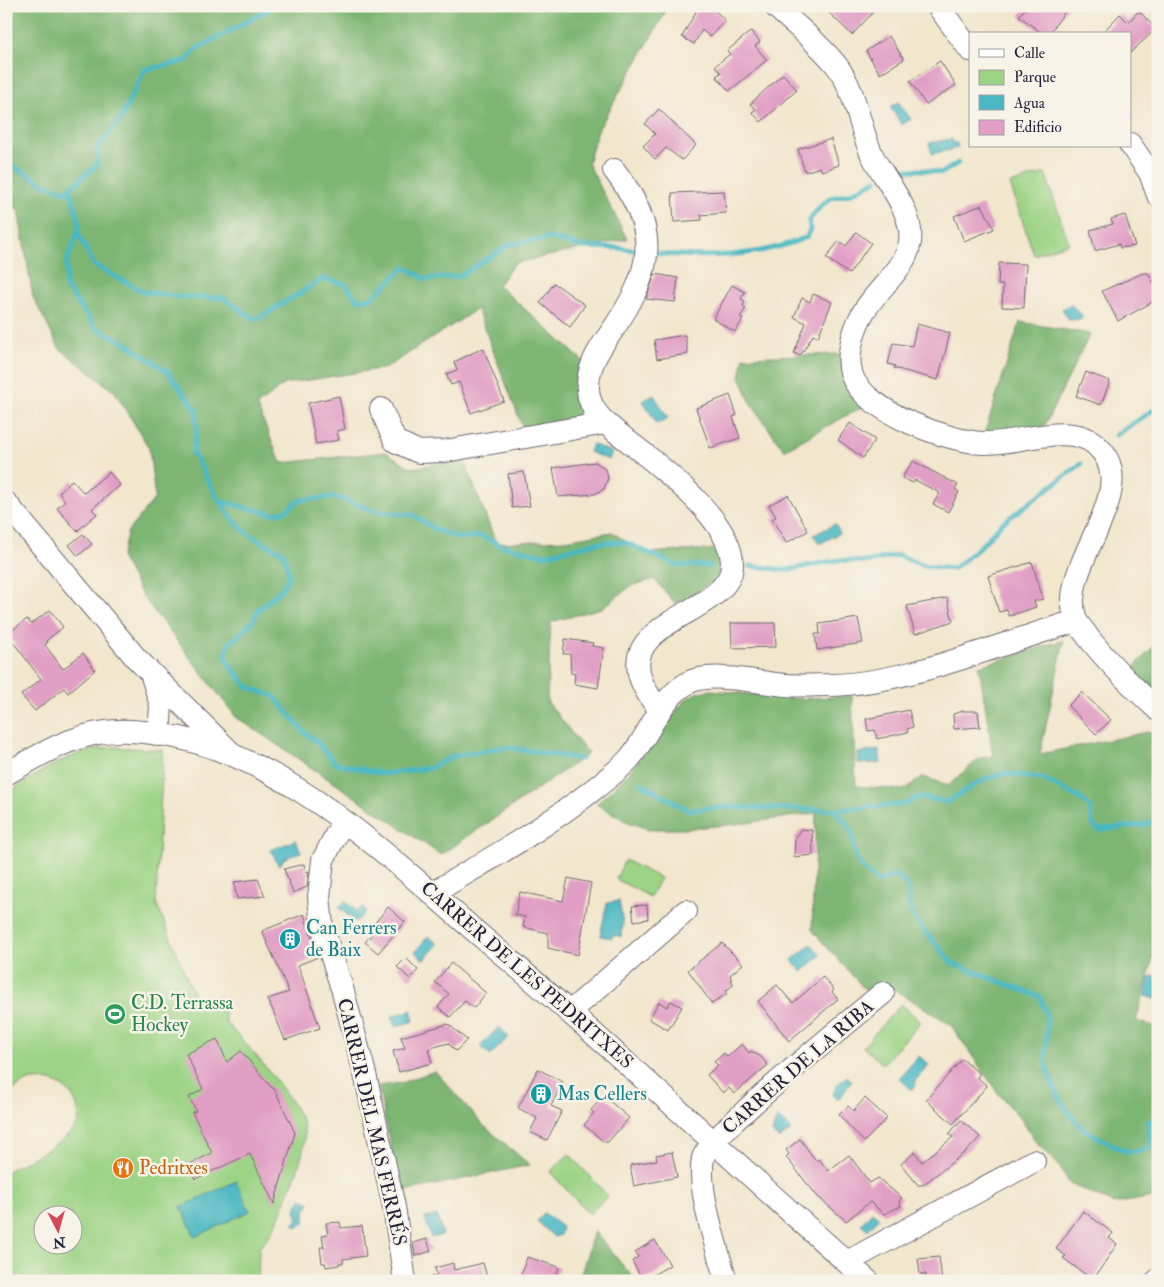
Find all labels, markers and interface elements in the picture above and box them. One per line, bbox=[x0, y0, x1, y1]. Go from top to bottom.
legend bbox=[969, 32, 1132, 148]
text: Calle bbox=[1014, 44, 1045, 63]
text: Parque bbox=[1014, 68, 1056, 87]
text: Agua bbox=[1013, 94, 1046, 113]
text: Edificio bbox=[1014, 118, 1062, 137]
street label: CARRER DE LES PEDRITXES bbox=[416, 876, 638, 1074]
place label: Can Ferrers de Baix bbox=[306, 916, 396, 962]
building icon: Can Ferrers de Baix bbox=[278, 927, 302, 951]
place label: C.D. Terrassa Hockey bbox=[131, 991, 234, 1037]
street label: CARRER DE LA RIBA bbox=[717, 994, 879, 1140]
street label: CARRER DEL MAS FERRÉS bbox=[332, 995, 414, 1248]
sports icon: C.D. Terrassa Hockey bbox=[103, 1002, 127, 1026]
building icon: Mas Cellers bbox=[529, 1082, 553, 1106]
place label: Mas Cellers bbox=[557, 1082, 647, 1106]
restaurant icon: Pedritxes bbox=[111, 1156, 135, 1180]
place label: Pedritxes bbox=[139, 1156, 208, 1180]
north arrow bbox=[32, 1204, 82, 1254]
text: N bbox=[52, 1233, 67, 1252]

